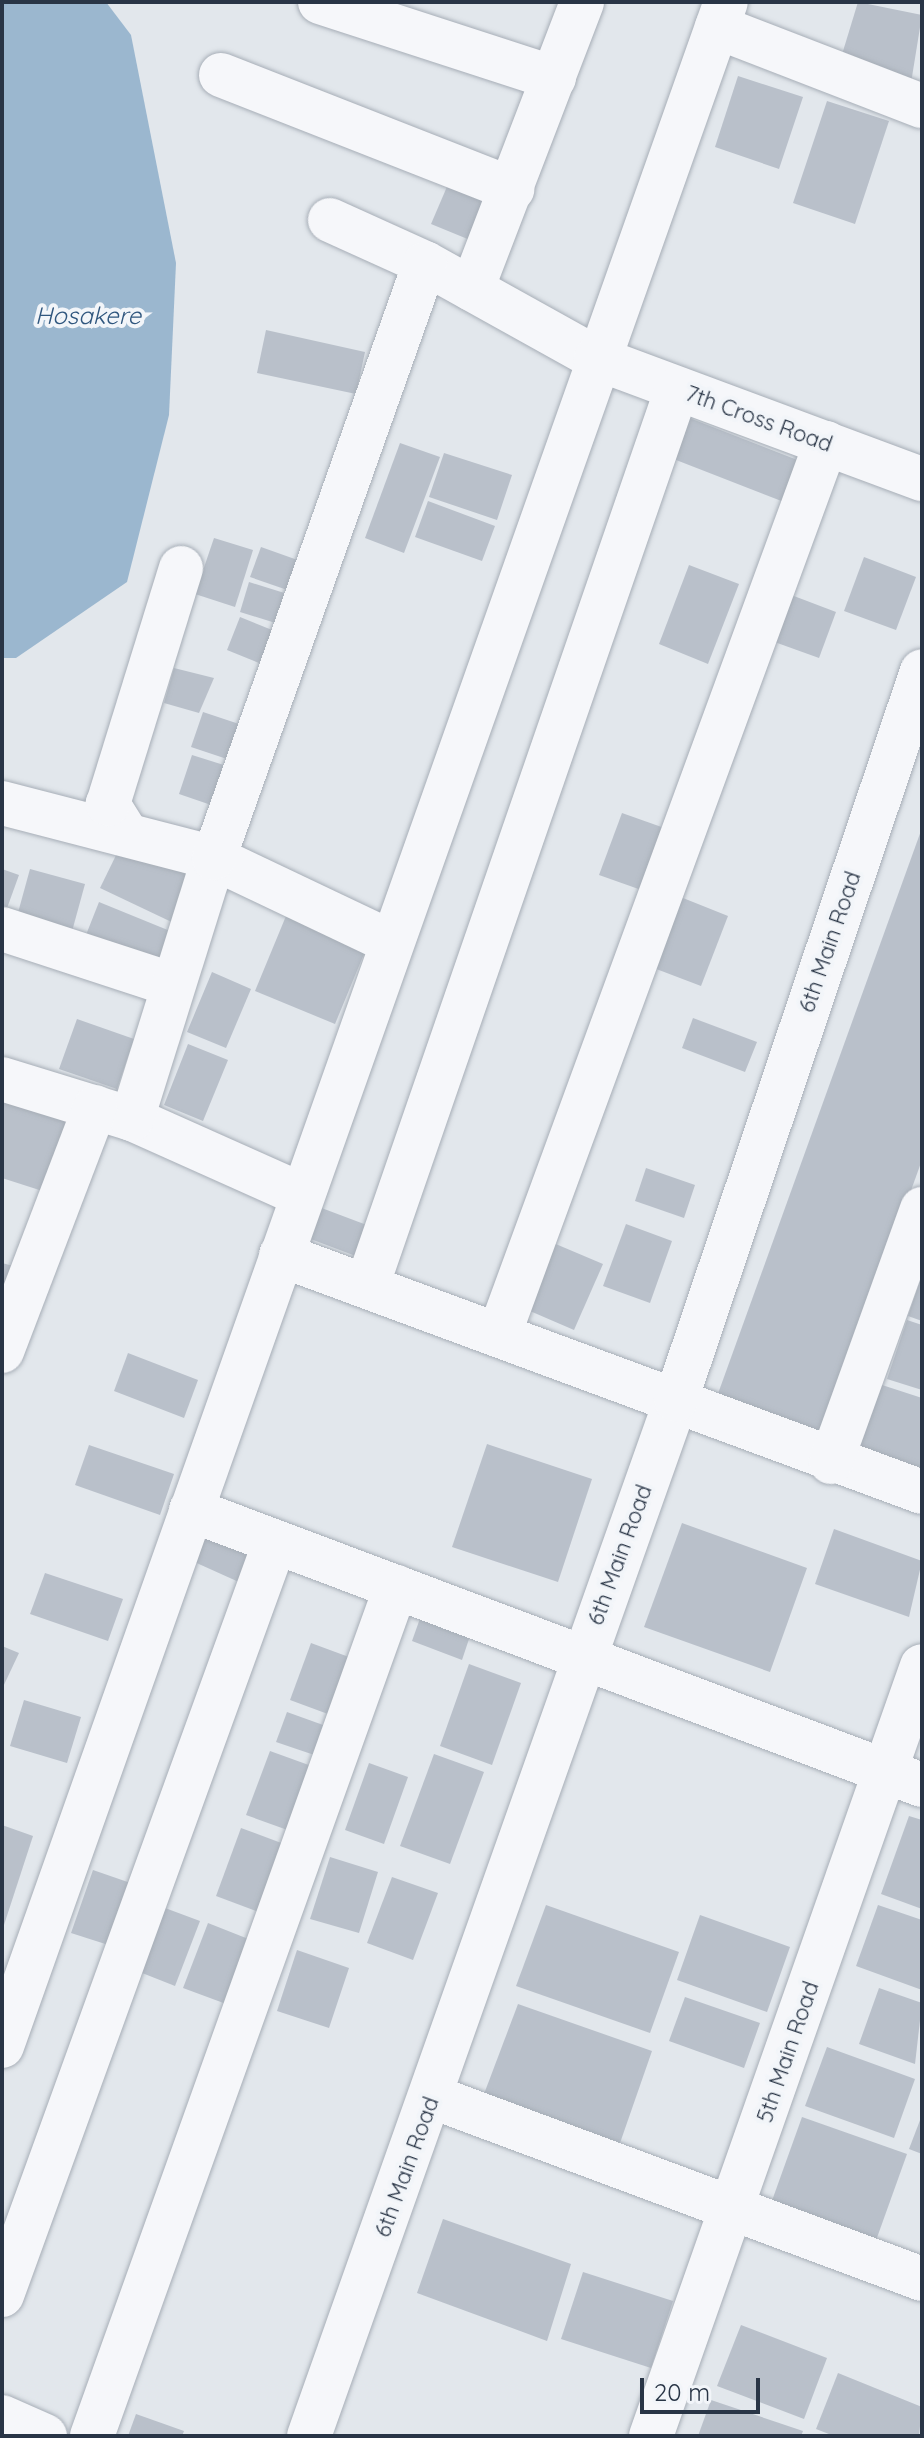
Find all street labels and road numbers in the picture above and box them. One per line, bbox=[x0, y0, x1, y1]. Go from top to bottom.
street label: 7th Cross Road bbox=[682, 380, 836, 458]
street label: 6th Main Road bbox=[794, 868, 866, 1016]
street label: 6th Main Road bbox=[582, 1481, 658, 1629]
street label: 5th Main Road bbox=[752, 1978, 824, 2126]
street label: 6th Main Road bbox=[369, 2093, 445, 2241]

